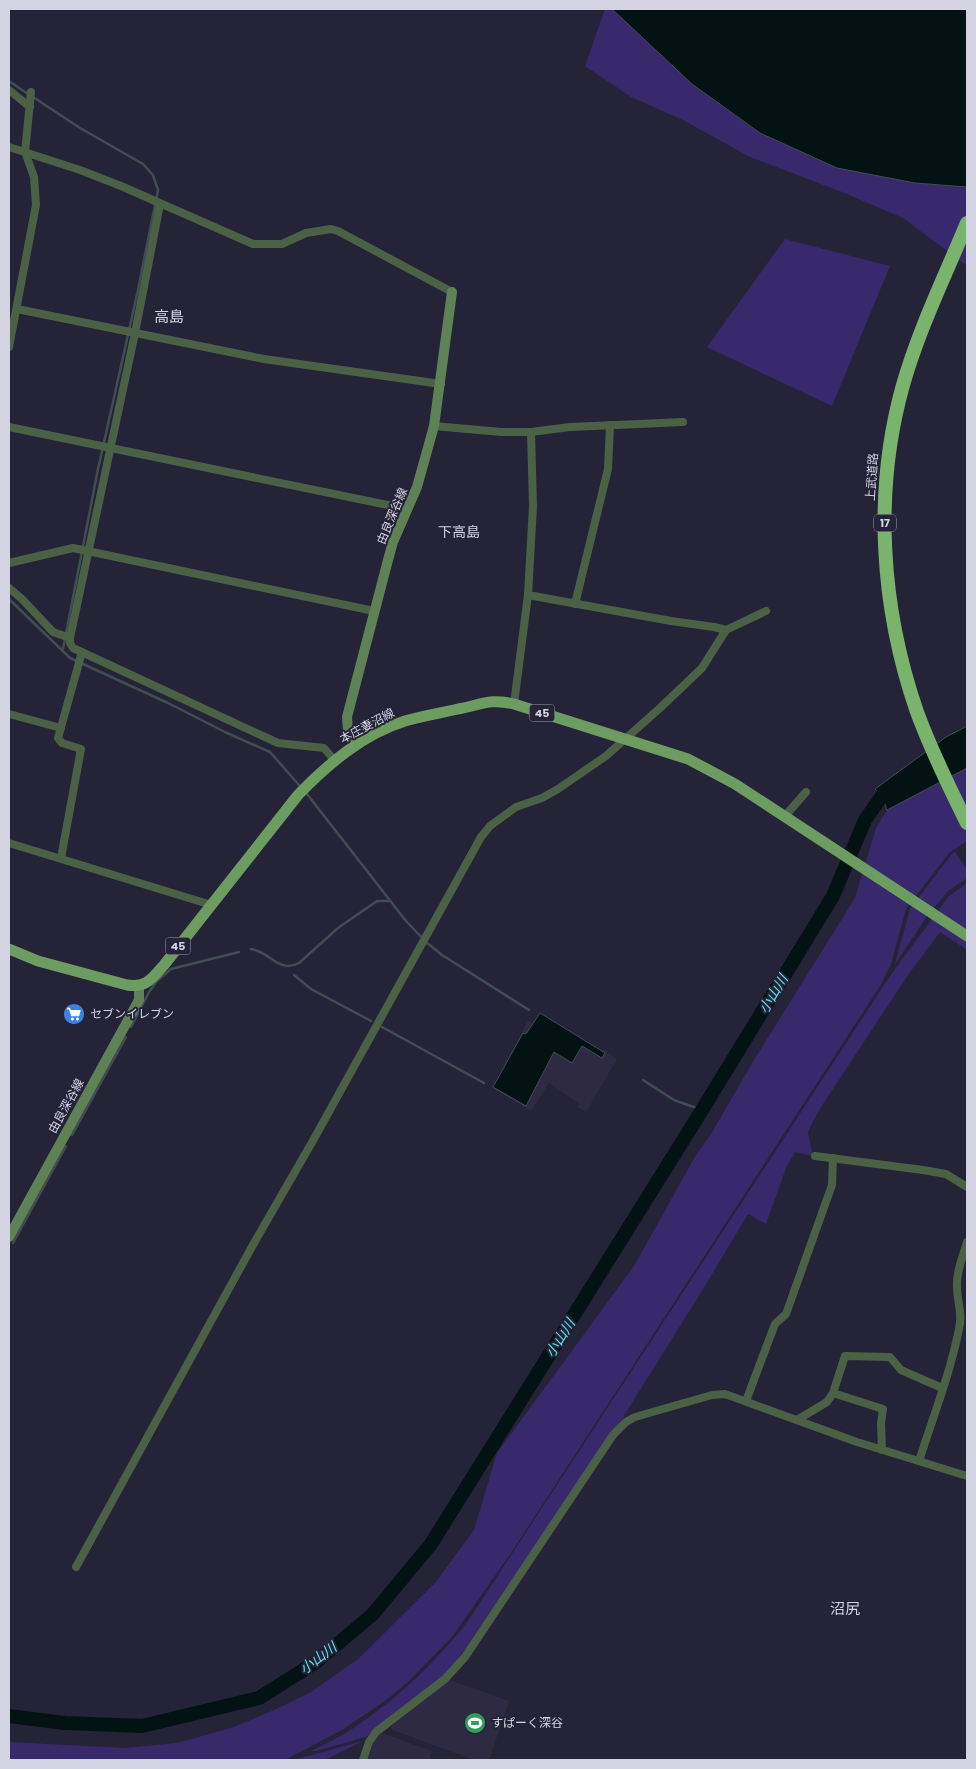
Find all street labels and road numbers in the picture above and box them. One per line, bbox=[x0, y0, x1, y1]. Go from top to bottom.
street label: 上武道路 bbox=[861, 452, 882, 502]
street label: 由良深谷線 bbox=[372, 485, 411, 547]
road number: 17 bbox=[874, 514, 896, 532]
street label: 本庄妻沼線 bbox=[336, 704, 397, 747]
road number: 45 bbox=[530, 704, 554, 721]
road number: 45 bbox=[166, 938, 190, 954]
street label: 由良深谷線 bbox=[44, 1075, 88, 1136]

